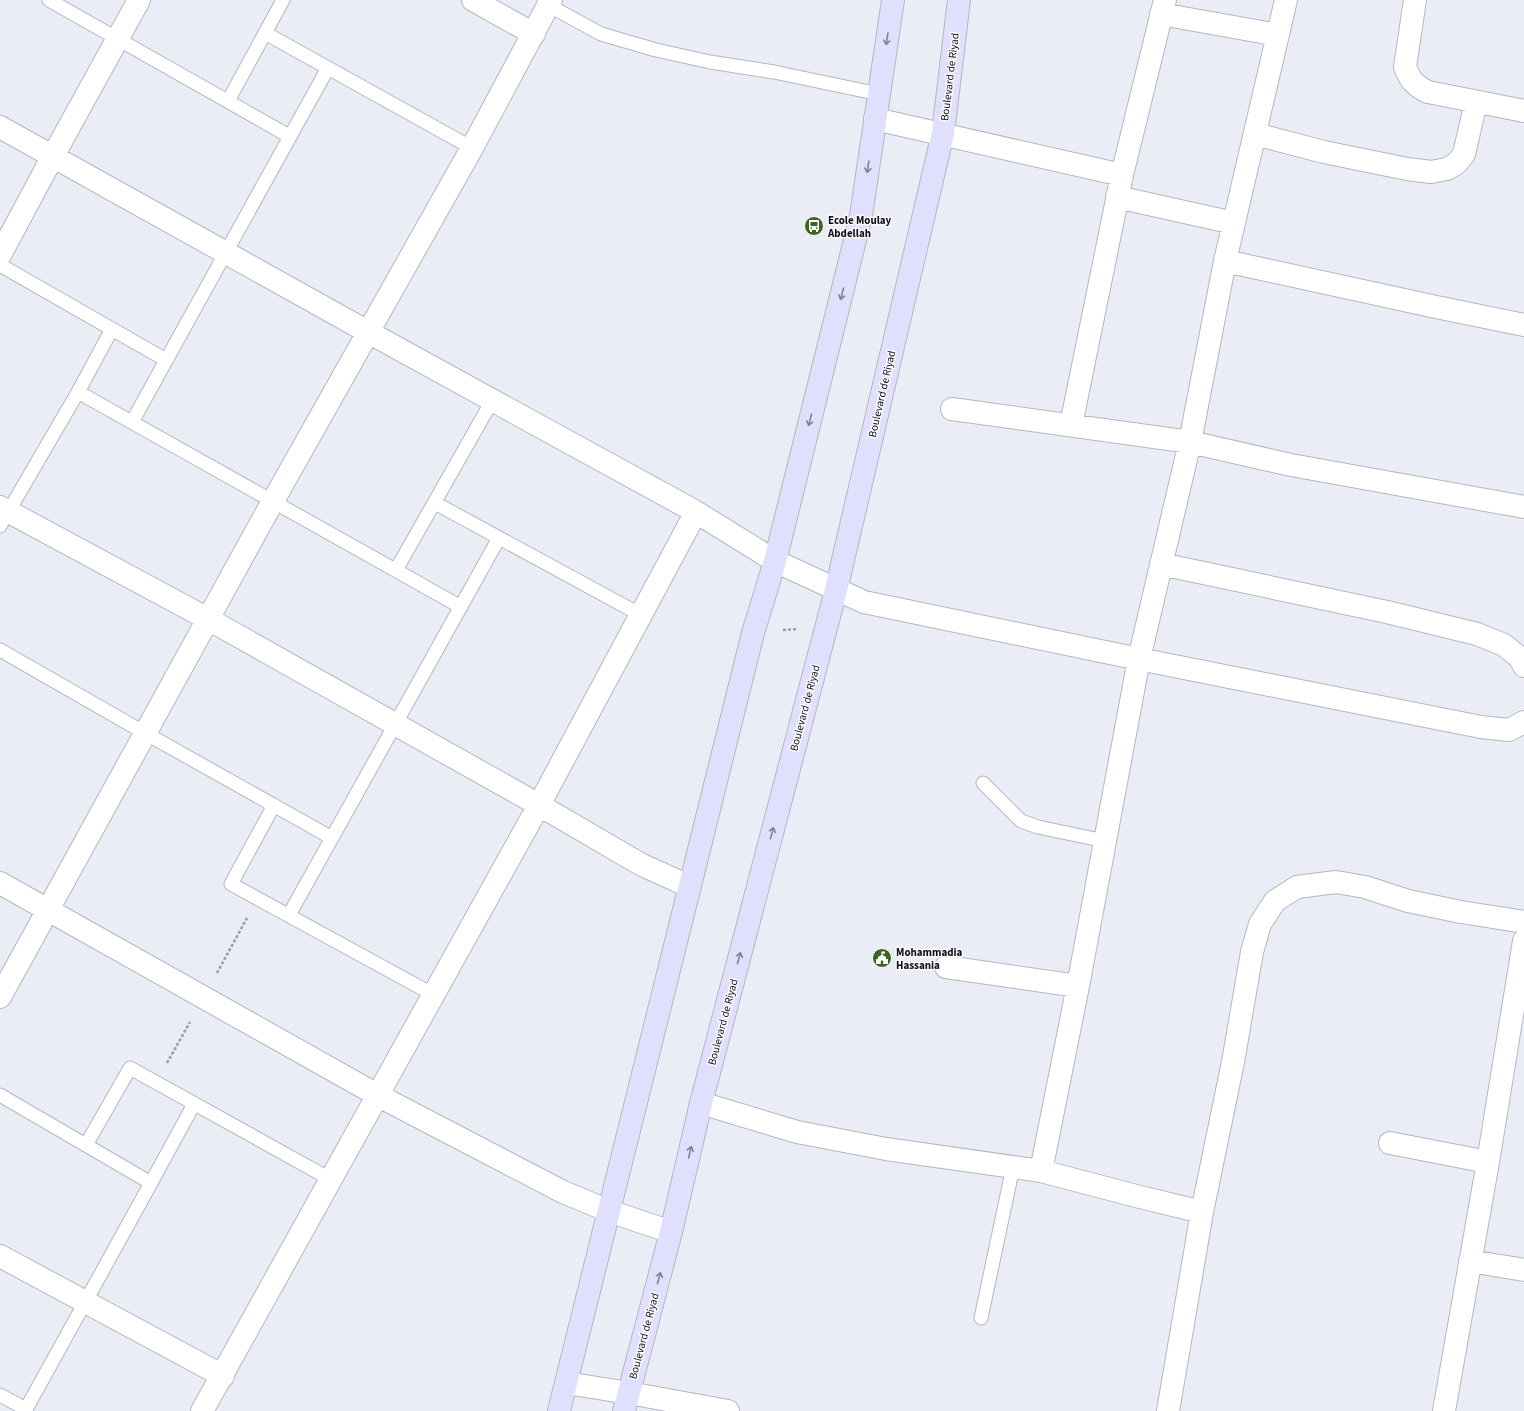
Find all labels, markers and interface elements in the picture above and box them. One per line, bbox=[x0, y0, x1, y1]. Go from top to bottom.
one-way arrow bbox=[883, 32, 891, 45]
street label: Boulevard de Riyad bbox=[937, 32, 963, 122]
one-way arrow bbox=[864, 160, 872, 173]
place label: Ecole Moulay Abdellah bbox=[827, 213, 892, 241]
bus stop icon: Ecole Moulay Abdellah bbox=[803, 215, 825, 237]
one-way arrow bbox=[837, 288, 845, 301]
street label: Boulevard de Riyad bbox=[865, 349, 899, 439]
one-way arrow bbox=[806, 414, 814, 427]
street label: Boulevard de Riyad bbox=[786, 663, 824, 753]
one-way arrow bbox=[769, 826, 776, 839]
place label: Mohammadia Hassania bbox=[896, 945, 963, 973]
public building icon: Mohammadia Hassania bbox=[871, 947, 893, 969]
one-way arrow bbox=[736, 952, 744, 965]
street label: Boulevard de Riyad bbox=[704, 977, 742, 1067]
one-way arrow bbox=[687, 1146, 694, 1159]
one-way arrow bbox=[656, 1272, 663, 1285]
street label: Boulevard de Riyad bbox=[625, 1291, 663, 1381]

